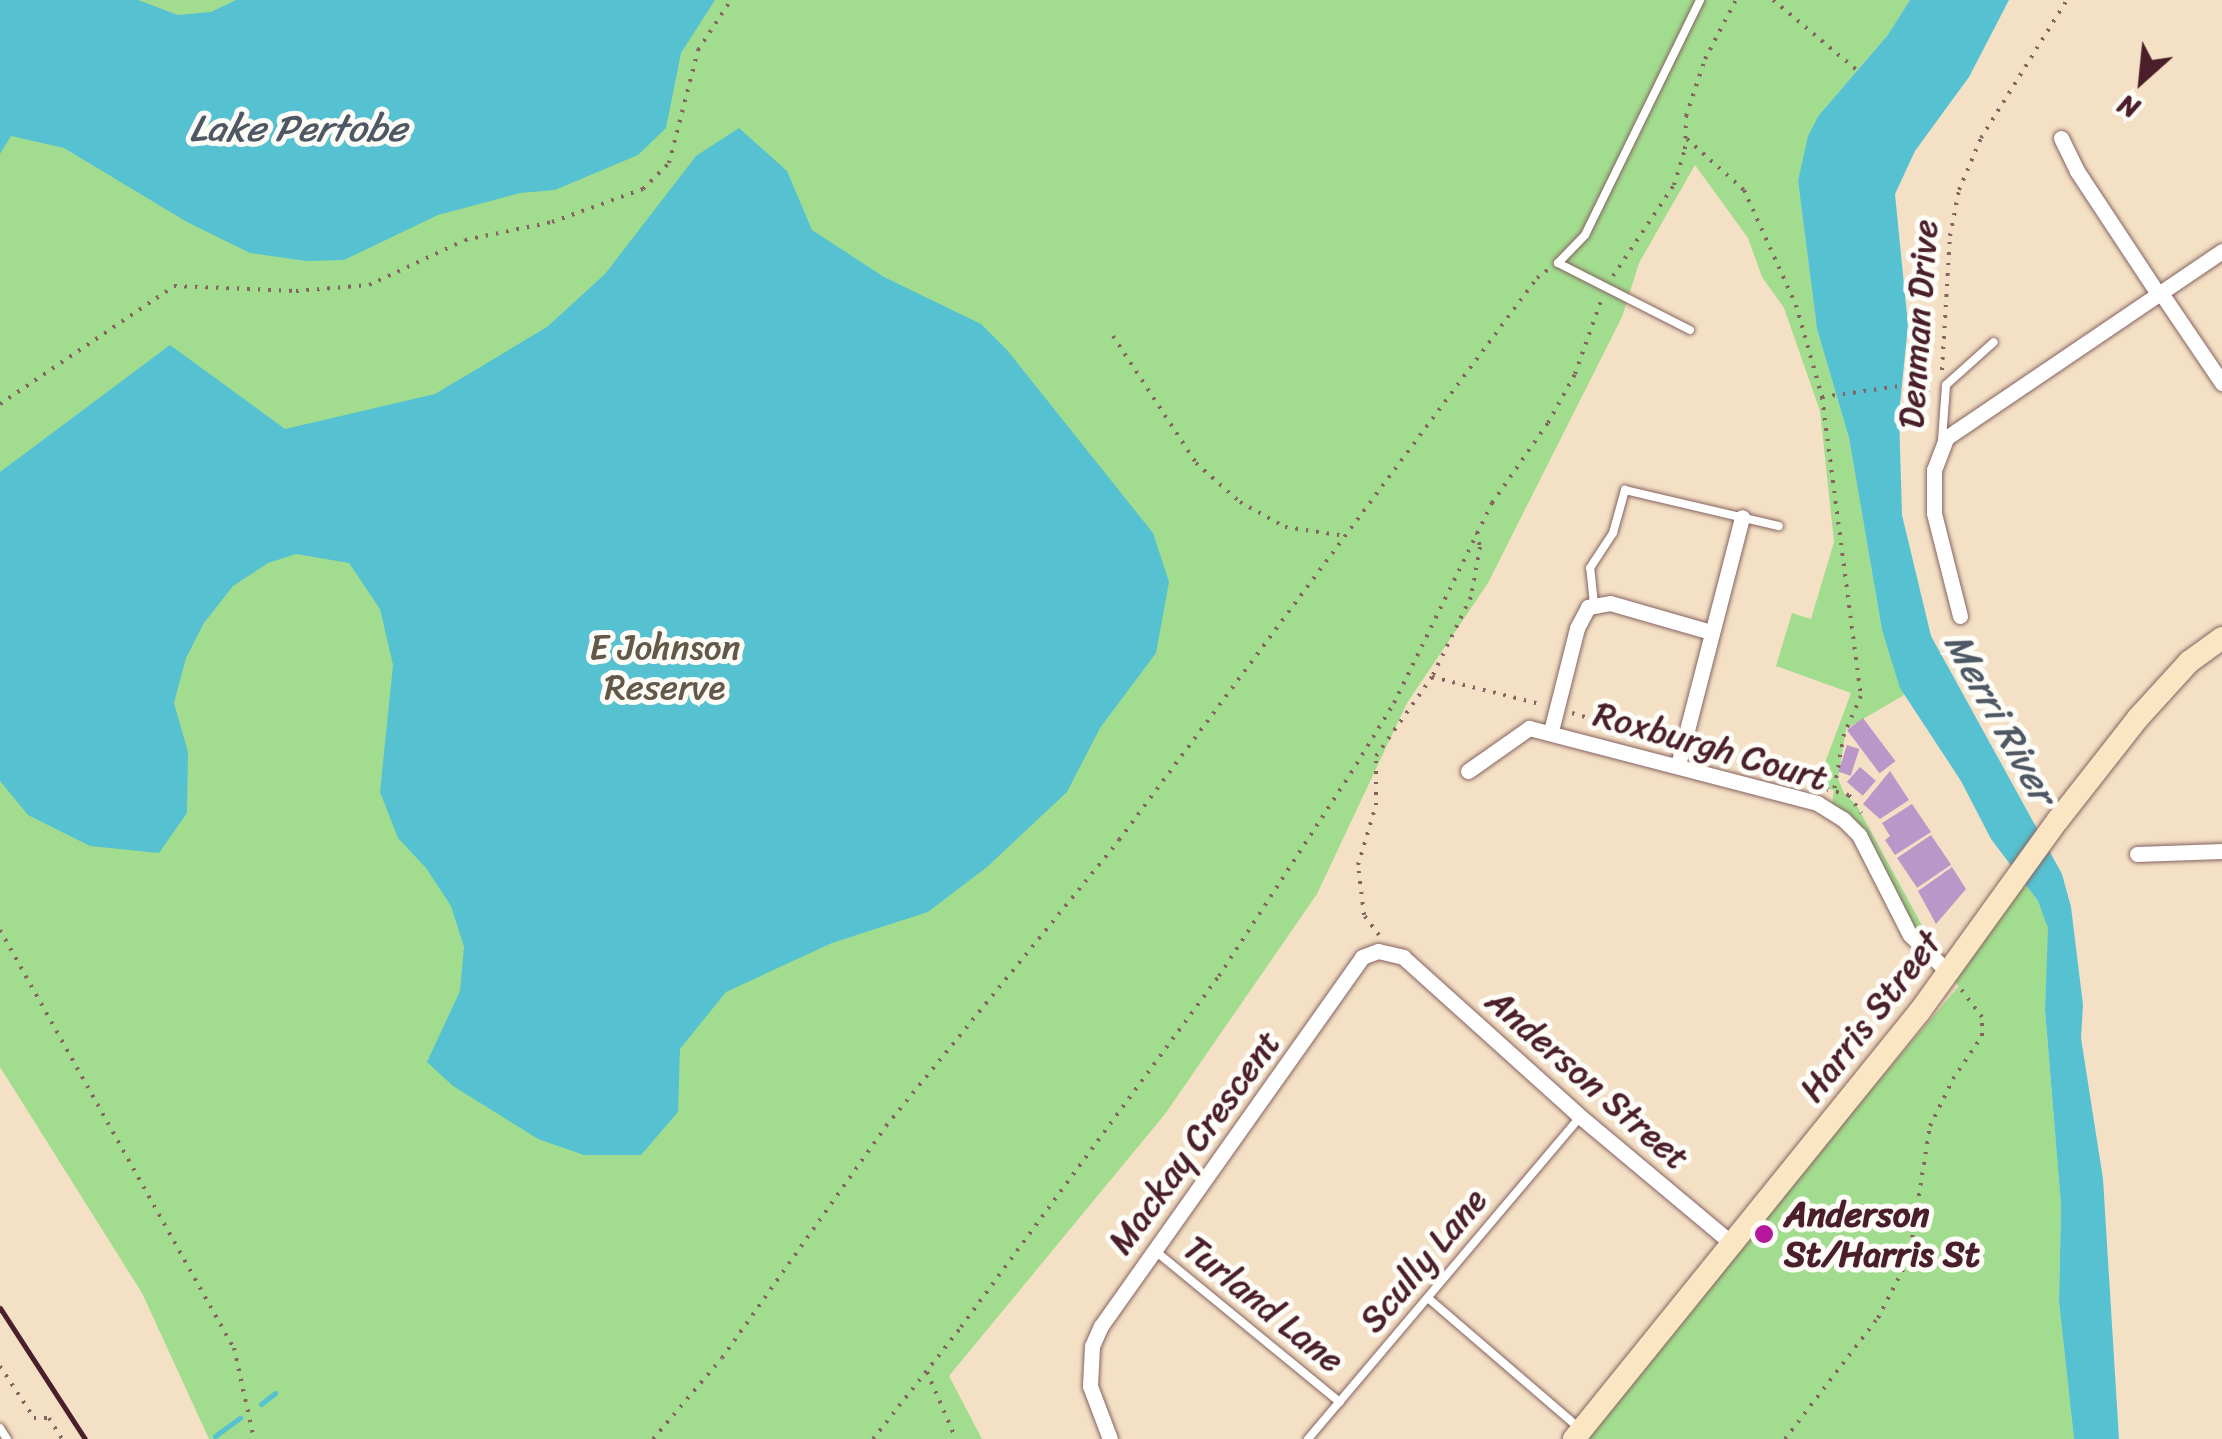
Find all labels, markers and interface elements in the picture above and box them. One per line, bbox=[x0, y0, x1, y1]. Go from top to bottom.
north arrow bbox=[2092, 30, 2192, 130]
text: N bbox=[2108, 81, 2148, 133]
water label: Lake Pertobe bbox=[189, 106, 407, 152]
street label: Denman Drive bbox=[1890, 218, 1946, 430]
water label: Merri River bbox=[1934, 625, 2066, 811]
park label: E Johnson Reserve bbox=[590, 626, 740, 708]
street label: Roxburgh Court bbox=[1589, 692, 1833, 800]
street label: Harris Street bbox=[1790, 922, 1950, 1110]
street label: Anderson Street bbox=[1478, 979, 1698, 1179]
street label: Mackay Crescent bbox=[1099, 1022, 1289, 1262]
street label: Scully Lane bbox=[1350, 1179, 1496, 1341]
place label: Anderson St/Harris St bbox=[1784, 1193, 1980, 1275]
marker: Anderson St/Harris St bbox=[1753, 1223, 1775, 1245]
street label: Turland Lane bbox=[1175, 1227, 1353, 1381]

